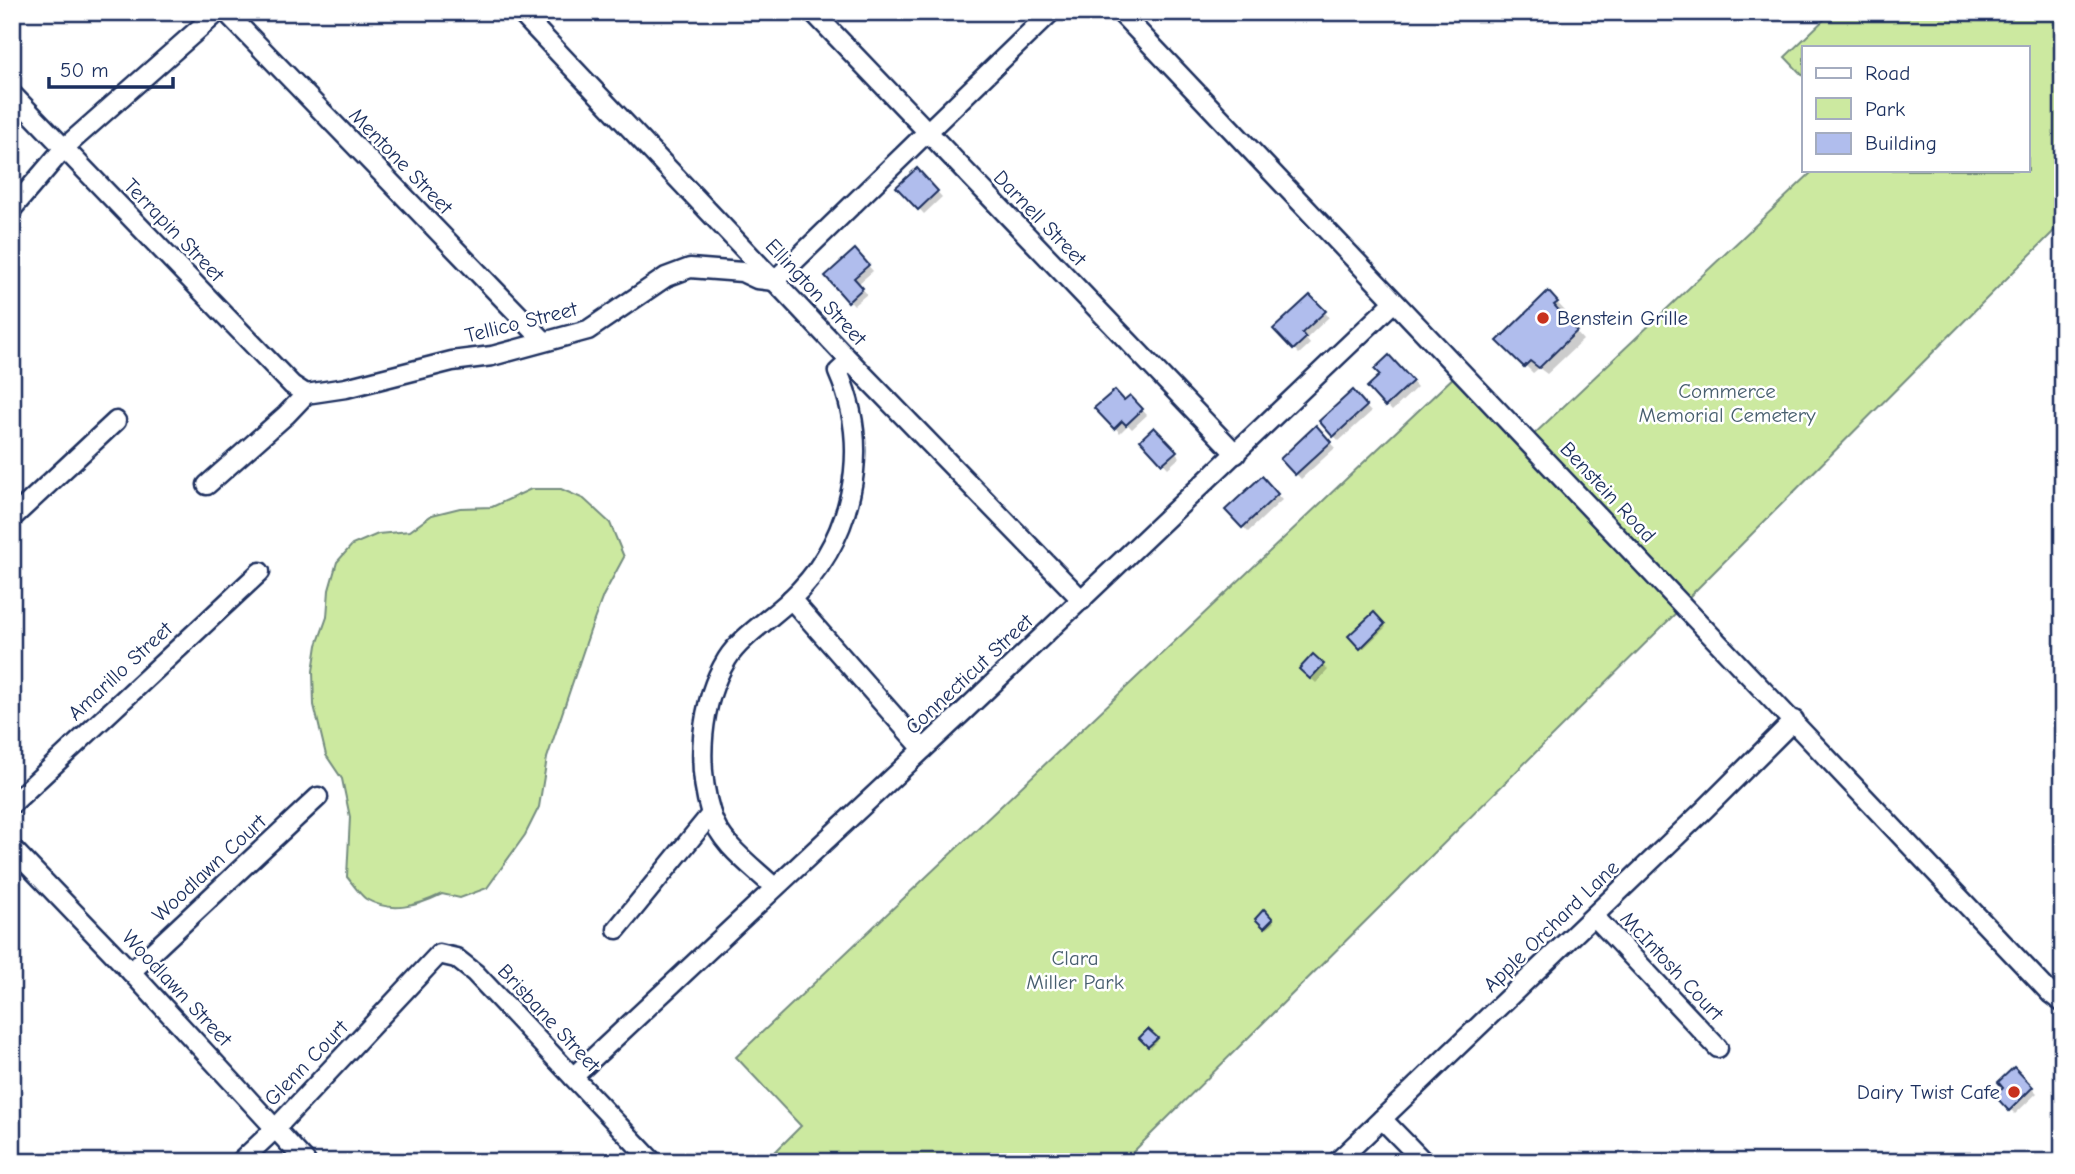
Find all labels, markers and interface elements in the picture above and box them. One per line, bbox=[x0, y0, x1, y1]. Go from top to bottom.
scale bar bbox=[49, 46, 173, 90]
legend bbox=[1802, 46, 2030, 172]
text: 50 m bbox=[60, 58, 109, 82]
text: Road bbox=[1865, 61, 1910, 85]
text: Park bbox=[1865, 97, 1905, 121]
street label: Mentone Street bbox=[344, 103, 458, 220]
text: Building bbox=[1865, 131, 1937, 155]
street label: Darnell Street bbox=[989, 165, 1092, 271]
street label: Terrapin Street bbox=[119, 173, 230, 287]
street label: Ellington Street bbox=[760, 234, 872, 351]
street label: Tellico Street bbox=[462, 296, 580, 348]
place label: Benstein Grille bbox=[1557, 306, 1688, 330]
marker: Benstein Grille bbox=[1535, 310, 1551, 326]
park label: Commerce Memorial Cemetery bbox=[1638, 379, 1816, 427]
street label: Benstein Road bbox=[1555, 437, 1661, 547]
street label: Connecticut Street bbox=[900, 608, 1038, 739]
street label: Amarillo Street bbox=[63, 616, 178, 725]
street label: Woodlawn Court bbox=[147, 809, 271, 927]
street label: Apple Orchard Lane bbox=[1478, 855, 1624, 997]
street label: McIntosh Court bbox=[1615, 907, 1729, 1026]
street label: Woodlawn Street bbox=[117, 925, 238, 1052]
park label: Clara Miller Park bbox=[1026, 946, 1124, 994]
street label: Brisbane Street bbox=[493, 959, 606, 1078]
street label: Glenn Court bbox=[259, 1015, 353, 1111]
place label: Dairy Twist Cafe bbox=[1857, 1080, 2000, 1104]
marker: Dairy Twist Cafe bbox=[2006, 1084, 2022, 1100]

